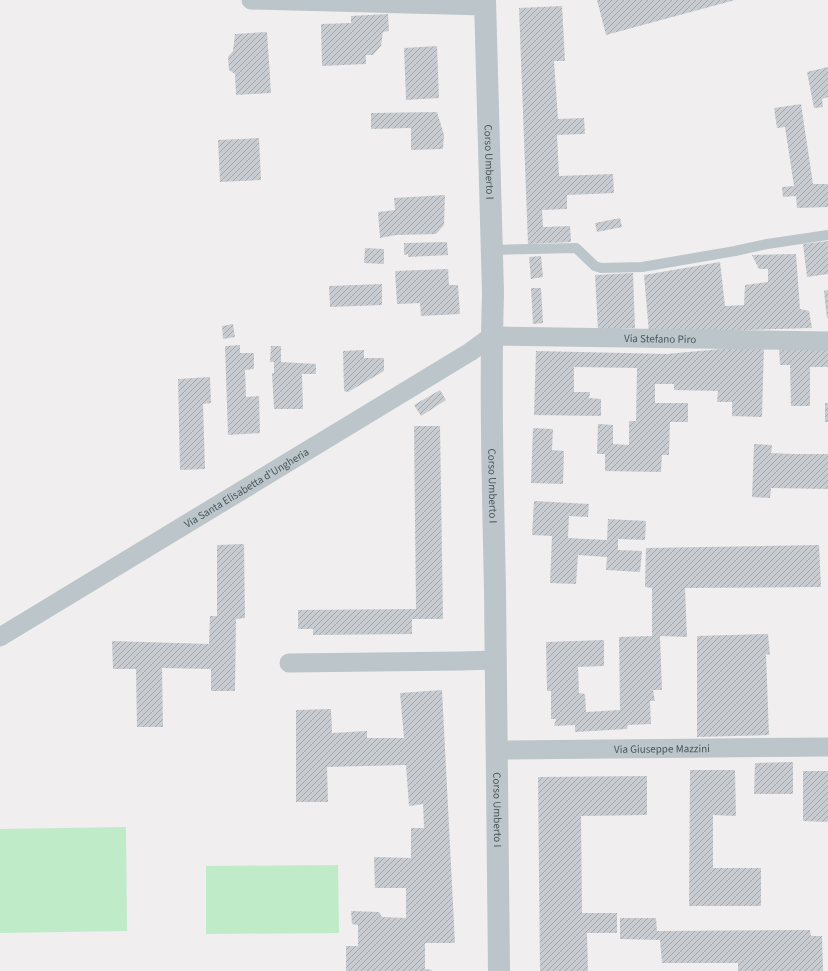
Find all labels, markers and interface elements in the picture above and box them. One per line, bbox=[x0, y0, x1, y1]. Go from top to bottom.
street label: Corso Umberto I bbox=[481, 124, 498, 200]
street label: Via Stefano Piro bbox=[624, 330, 696, 347]
street label: Via Santa Elisabetta d'Ungheria bbox=[181, 444, 312, 531]
street label: Corso Umberto I bbox=[485, 448, 501, 524]
street label: Via Giuseppe Mazzini bbox=[614, 741, 710, 756]
street label: Corso Umberto I bbox=[490, 772, 505, 847]

